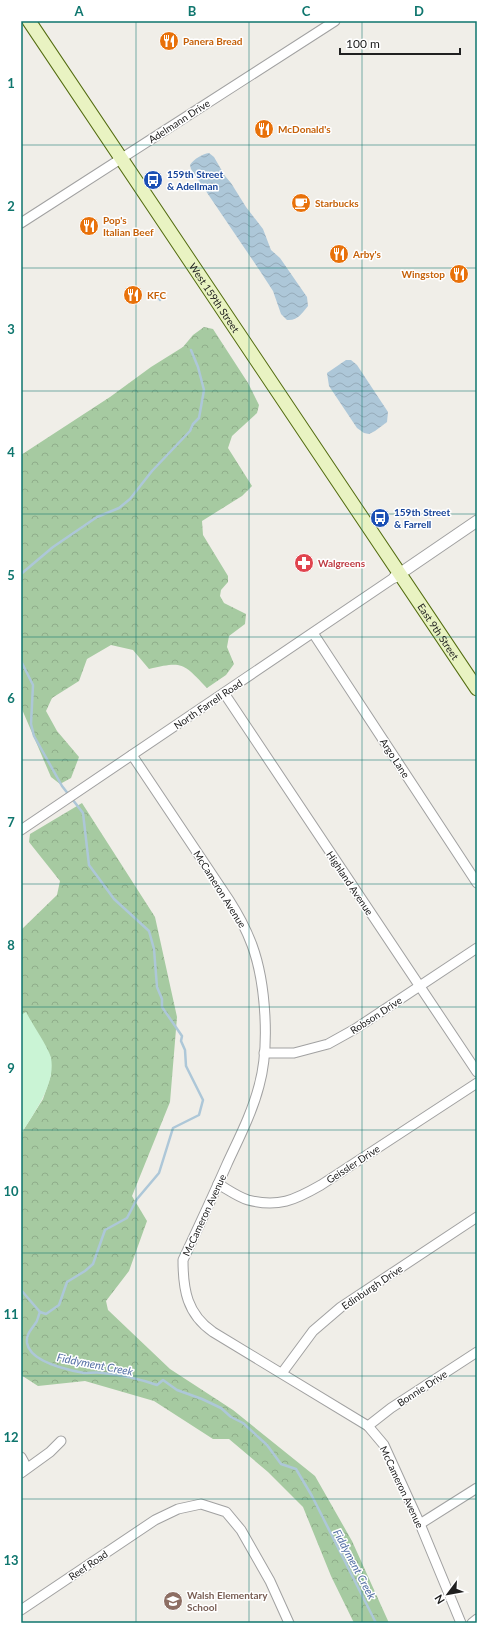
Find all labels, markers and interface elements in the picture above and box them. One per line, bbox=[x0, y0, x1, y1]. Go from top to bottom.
text: A bbox=[73, 3, 84, 19]
text: B bbox=[188, 3, 197, 19]
text: C bbox=[302, 3, 311, 19]
text: D bbox=[414, 3, 424, 19]
restaurant icon: Panera Bread bbox=[158, 30, 180, 52]
scale bar bbox=[340, 30, 460, 56]
place label: Panera Bread bbox=[183, 35, 243, 47]
text: 100 m bbox=[346, 36, 380, 51]
text: 1 bbox=[7, 75, 15, 91]
street label: Adelmann Drive bbox=[146, 97, 212, 145]
restaurant icon: McDonald's bbox=[253, 118, 275, 140]
place label: McDonald's bbox=[278, 123, 331, 135]
place label: 159th Street & Adellman bbox=[167, 168, 223, 192]
bus stop icon: 159th Street & Adellman bbox=[142, 169, 164, 191]
cafe icon: Starbucks bbox=[290, 192, 312, 214]
place label: Starbucks bbox=[315, 197, 359, 209]
text: 2 bbox=[7, 198, 15, 214]
place label: Pop's Italian Beef bbox=[103, 214, 154, 238]
restaurant icon: Pop's Italian Beef bbox=[78, 215, 100, 237]
restaurant icon: Arby's bbox=[328, 243, 350, 265]
place label: Arby's bbox=[352, 248, 381, 260]
street label: West 159th Street bbox=[187, 261, 242, 335]
restaurant icon: Wingstop bbox=[448, 263, 470, 285]
place label: Wingstop bbox=[402, 268, 445, 280]
restaurant icon: KFC bbox=[122, 284, 144, 306]
place label: KFC bbox=[147, 289, 166, 301]
text: 3 bbox=[7, 321, 15, 337]
text: 4 bbox=[7, 444, 15, 460]
place label: 159th Street & Farrell bbox=[394, 506, 450, 530]
bus stop icon: 159th Street & Farrell bbox=[369, 507, 391, 529]
pharmacy icon: Walgreens bbox=[293, 552, 315, 574]
place label: Walgreens bbox=[318, 557, 366, 569]
text: 5 bbox=[7, 567, 15, 583]
street label: East 9th Street bbox=[415, 601, 462, 662]
street label: North Farrell Road bbox=[171, 677, 245, 731]
text: 6 bbox=[7, 690, 15, 706]
street label: Argo Lane bbox=[378, 736, 412, 780]
text: 7 bbox=[7, 814, 15, 830]
street label: McCameron Avenue bbox=[191, 848, 249, 930]
street label: Highland Avenue bbox=[324, 849, 376, 917]
text: 8 bbox=[7, 937, 15, 953]
street label: Robson Drive bbox=[348, 994, 404, 1036]
text: 9 bbox=[7, 1060, 15, 1076]
street label: Geissler Drive bbox=[324, 1142, 382, 1186]
street label: McCameron Avenue bbox=[180, 1172, 228, 1258]
text: 10 bbox=[3, 1183, 19, 1199]
street label: Edinburgh Drive bbox=[339, 1262, 405, 1312]
text: 11 bbox=[3, 1306, 19, 1322]
water label: Fiddyment Creek bbox=[56, 1350, 135, 1378]
street label: Bonnie Drive bbox=[395, 1367, 449, 1409]
text: 12 bbox=[3, 1429, 19, 1445]
street label: McCameron Avenue bbox=[378, 1444, 426, 1530]
water label: Fiddyment Creek bbox=[331, 1527, 379, 1602]
street label: Reef Road bbox=[66, 1548, 110, 1582]
text: 13 bbox=[3, 1552, 19, 1568]
north arrow bbox=[428, 1574, 468, 1614]
place label: Walsh Elementary School bbox=[187, 1589, 268, 1613]
school or university icon: Walsh Elementary School bbox=[162, 1590, 184, 1612]
text: N bbox=[431, 1593, 447, 1607]

